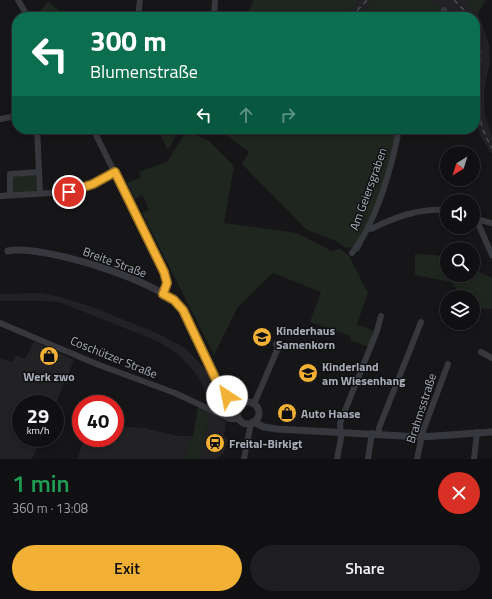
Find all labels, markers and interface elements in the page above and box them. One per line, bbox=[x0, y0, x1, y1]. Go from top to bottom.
text: 300 m bbox=[90, 19, 167, 62]
icon: left bbox=[24, 28, 76, 80]
text: Blumenstraße bbox=[90, 58, 198, 85]
icon: left bbox=[193, 104, 215, 126]
icon: ahead bbox=[235, 104, 257, 126]
icon: right bbox=[277, 104, 299, 126]
street label: Am Geiersgraben bbox=[344, 145, 392, 233]
north arrow bbox=[440, 146, 480, 186]
map controls bbox=[440, 146, 480, 330]
pin bbox=[52, 175, 86, 209]
icon: arrive bbox=[58, 181, 80, 203]
button: sound bbox=[440, 194, 480, 234]
street label: Breite Straße bbox=[80, 242, 150, 282]
button: search bbox=[440, 242, 480, 282]
button: layers bbox=[440, 290, 480, 330]
place label: Kinderhaus Samenkorn bbox=[276, 321, 335, 354]
school or university icon: Kinderhaus Samenkorn bbox=[251, 326, 273, 348]
street label: Coschützer Straße bbox=[68, 331, 160, 383]
shop icon: Werk zwo bbox=[38, 345, 60, 367]
place label: Kinderland am Wiesenhang bbox=[322, 357, 406, 390]
school or university icon: Kinderland am Wiesenhang bbox=[297, 362, 319, 384]
place label: Werk zwo bbox=[23, 367, 75, 386]
street label: Brahmsstraße bbox=[401, 371, 441, 445]
position arrow bbox=[206, 375, 248, 417]
speed limit sign: 40 bbox=[72, 395, 124, 447]
text: 29 bbox=[27, 400, 49, 431]
shop icon: Auto Haase bbox=[276, 402, 298, 424]
place label: Auto Haase bbox=[301, 404, 360, 423]
text: km/h bbox=[27, 423, 49, 438]
station icon: Freital-Birkigt bbox=[204, 432, 226, 454]
place label: Freital-Birkigt bbox=[229, 434, 303, 453]
text: 1 min bbox=[12, 465, 70, 501]
button: close bbox=[438, 472, 480, 514]
text: 360 m · 13:08 bbox=[12, 498, 88, 518]
button: Exit bbox=[12, 545, 242, 591]
button: Share bbox=[250, 545, 480, 591]

